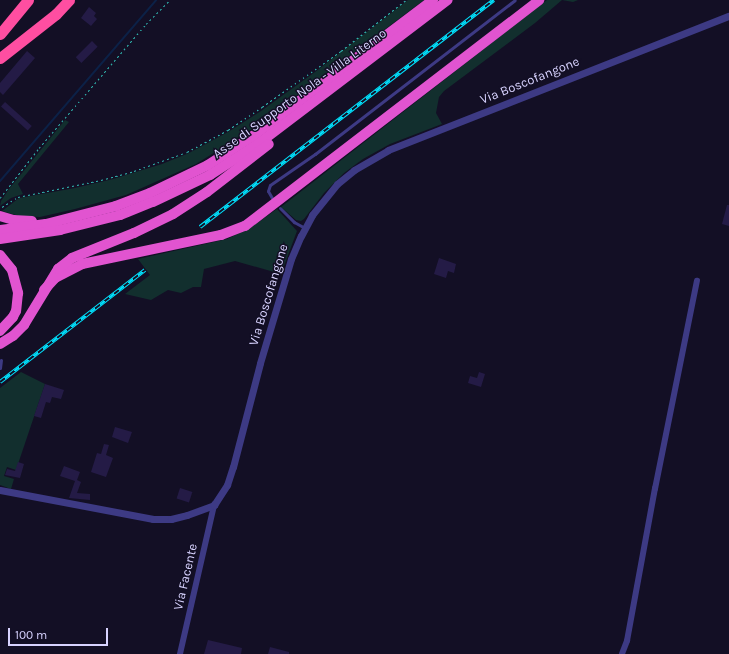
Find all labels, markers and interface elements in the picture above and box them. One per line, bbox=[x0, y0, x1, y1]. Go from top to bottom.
street label: Asse di Supporto Nola - Villa Literno bbox=[210, 26, 390, 162]
street label: Via Boscofangone bbox=[478, 54, 582, 108]
street label: Via Boscofangone bbox=[246, 242, 292, 348]
street label: Via Facente bbox=[171, 542, 201, 612]
scale bar bbox=[10, 620, 110, 646]
text: 100 m bbox=[15, 628, 47, 642]

